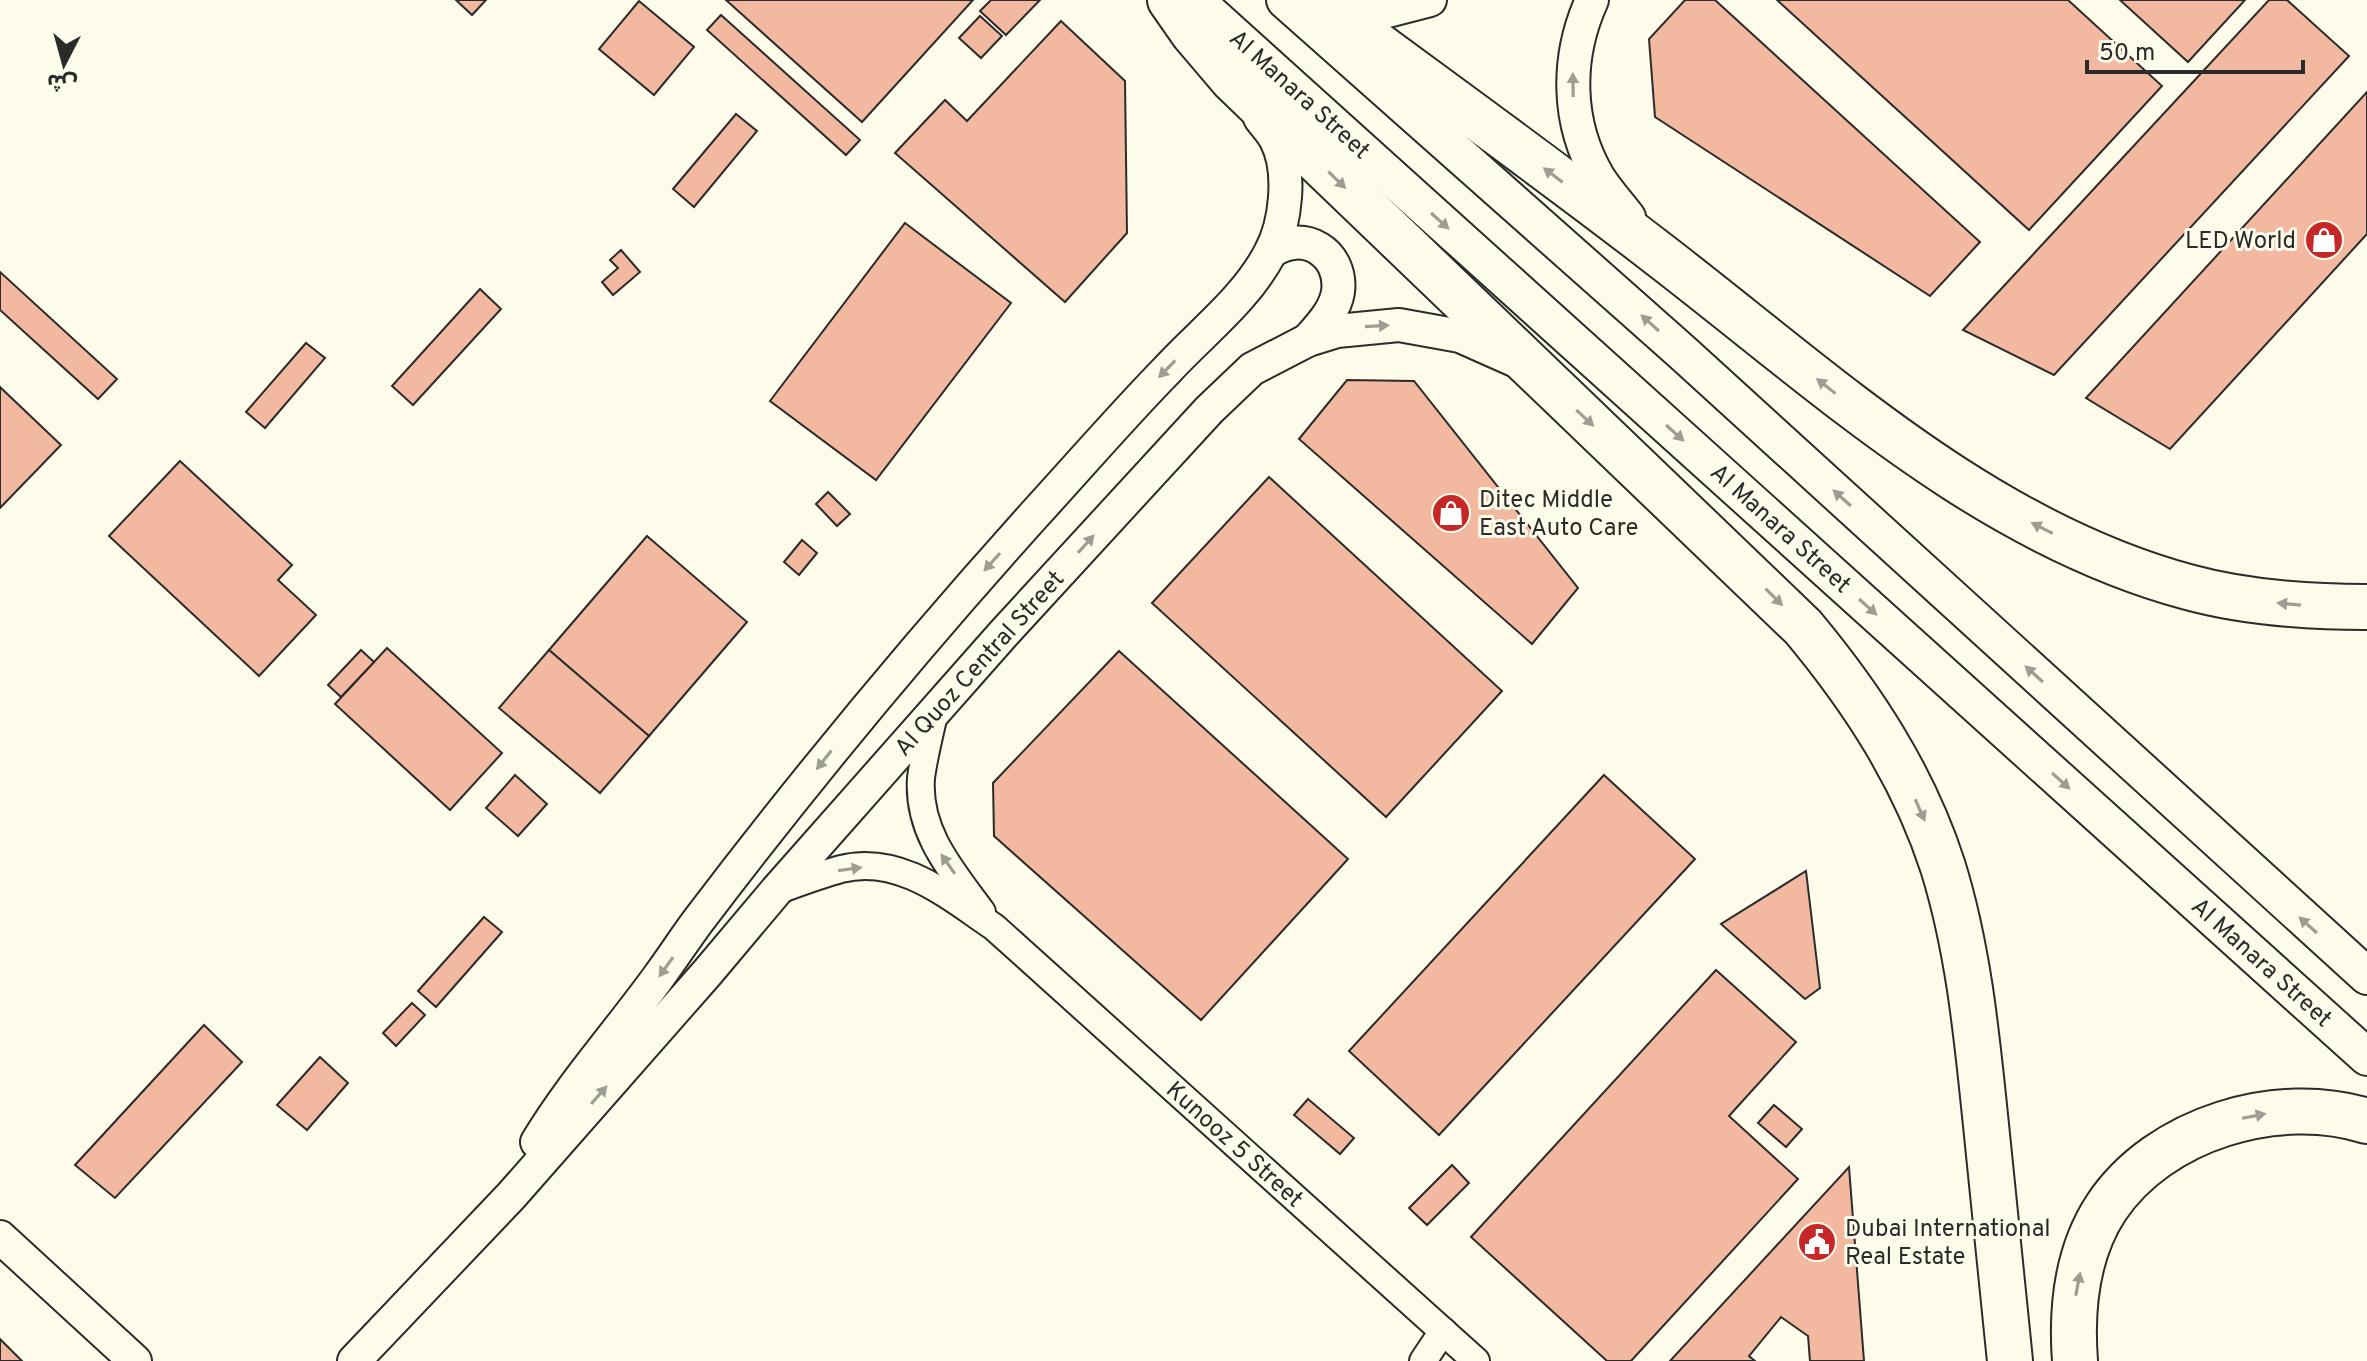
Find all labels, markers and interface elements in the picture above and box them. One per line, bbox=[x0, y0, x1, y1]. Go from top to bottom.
north arrow bbox=[24, 24, 104, 104]
street label: Al Manara Street bbox=[1222, 24, 1375, 167]
scale bar bbox=[2087, 24, 2303, 74]
text: 50 m bbox=[2099, 39, 2155, 69]
text: ش bbox=[46, 66, 79, 96]
one-way arrow bbox=[1567, 72, 1579, 97]
one-way arrow bbox=[1543, 168, 1564, 184]
one-way arrow bbox=[1327, 170, 1346, 189]
one-way arrow bbox=[1430, 212, 1450, 229]
shop icon: LED World bbox=[2303, 219, 2345, 261]
place label: LED World bbox=[2185, 227, 2296, 257]
one-way arrow bbox=[1640, 315, 1659, 333]
one-way arrow bbox=[1365, 319, 1390, 332]
one-way arrow bbox=[1158, 359, 1177, 378]
one-way arrow bbox=[1816, 378, 1836, 394]
one-way arrow bbox=[1575, 408, 1594, 426]
one-way arrow bbox=[1665, 423, 1684, 441]
street label: Al Manara Street bbox=[1703, 458, 1856, 601]
place label: Ditec Middle East Auto Care bbox=[1479, 486, 1638, 544]
one-way arrow bbox=[1833, 490, 1852, 508]
shop icon: Ditec Middle East Auto Care bbox=[1430, 492, 1472, 534]
one-way arrow bbox=[2031, 522, 2054, 535]
one-way arrow bbox=[1077, 534, 1095, 553]
one-way arrow bbox=[984, 551, 1001, 571]
street label: Al Quoz Central Street bbox=[889, 565, 1072, 763]
one-way arrow bbox=[1764, 587, 1782, 606]
one-way arrow bbox=[1859, 597, 1878, 615]
one-way arrow bbox=[2276, 597, 2301, 610]
one-way arrow bbox=[2025, 665, 2044, 683]
one-way arrow bbox=[816, 750, 832, 770]
one-way arrow bbox=[2051, 772, 2071, 789]
one-way arrow bbox=[1913, 798, 1927, 822]
one-way arrow bbox=[941, 854, 956, 875]
one-way arrow bbox=[838, 862, 863, 875]
street label: Al Manara Street bbox=[2184, 892, 2337, 1035]
one-way arrow bbox=[2299, 916, 2318, 934]
one-way arrow bbox=[659, 956, 674, 977]
street label: Kunooz 5 Street bbox=[1159, 1076, 1309, 1215]
one-way arrow bbox=[590, 1086, 608, 1105]
one-way arrow bbox=[2242, 1109, 2267, 1122]
place label: Dubai International Real Estate bbox=[1845, 1215, 2051, 1273]
public building icon: Dubai International Real Estate bbox=[1796, 1221, 1838, 1263]
one-way arrow bbox=[2072, 1271, 2084, 1296]

